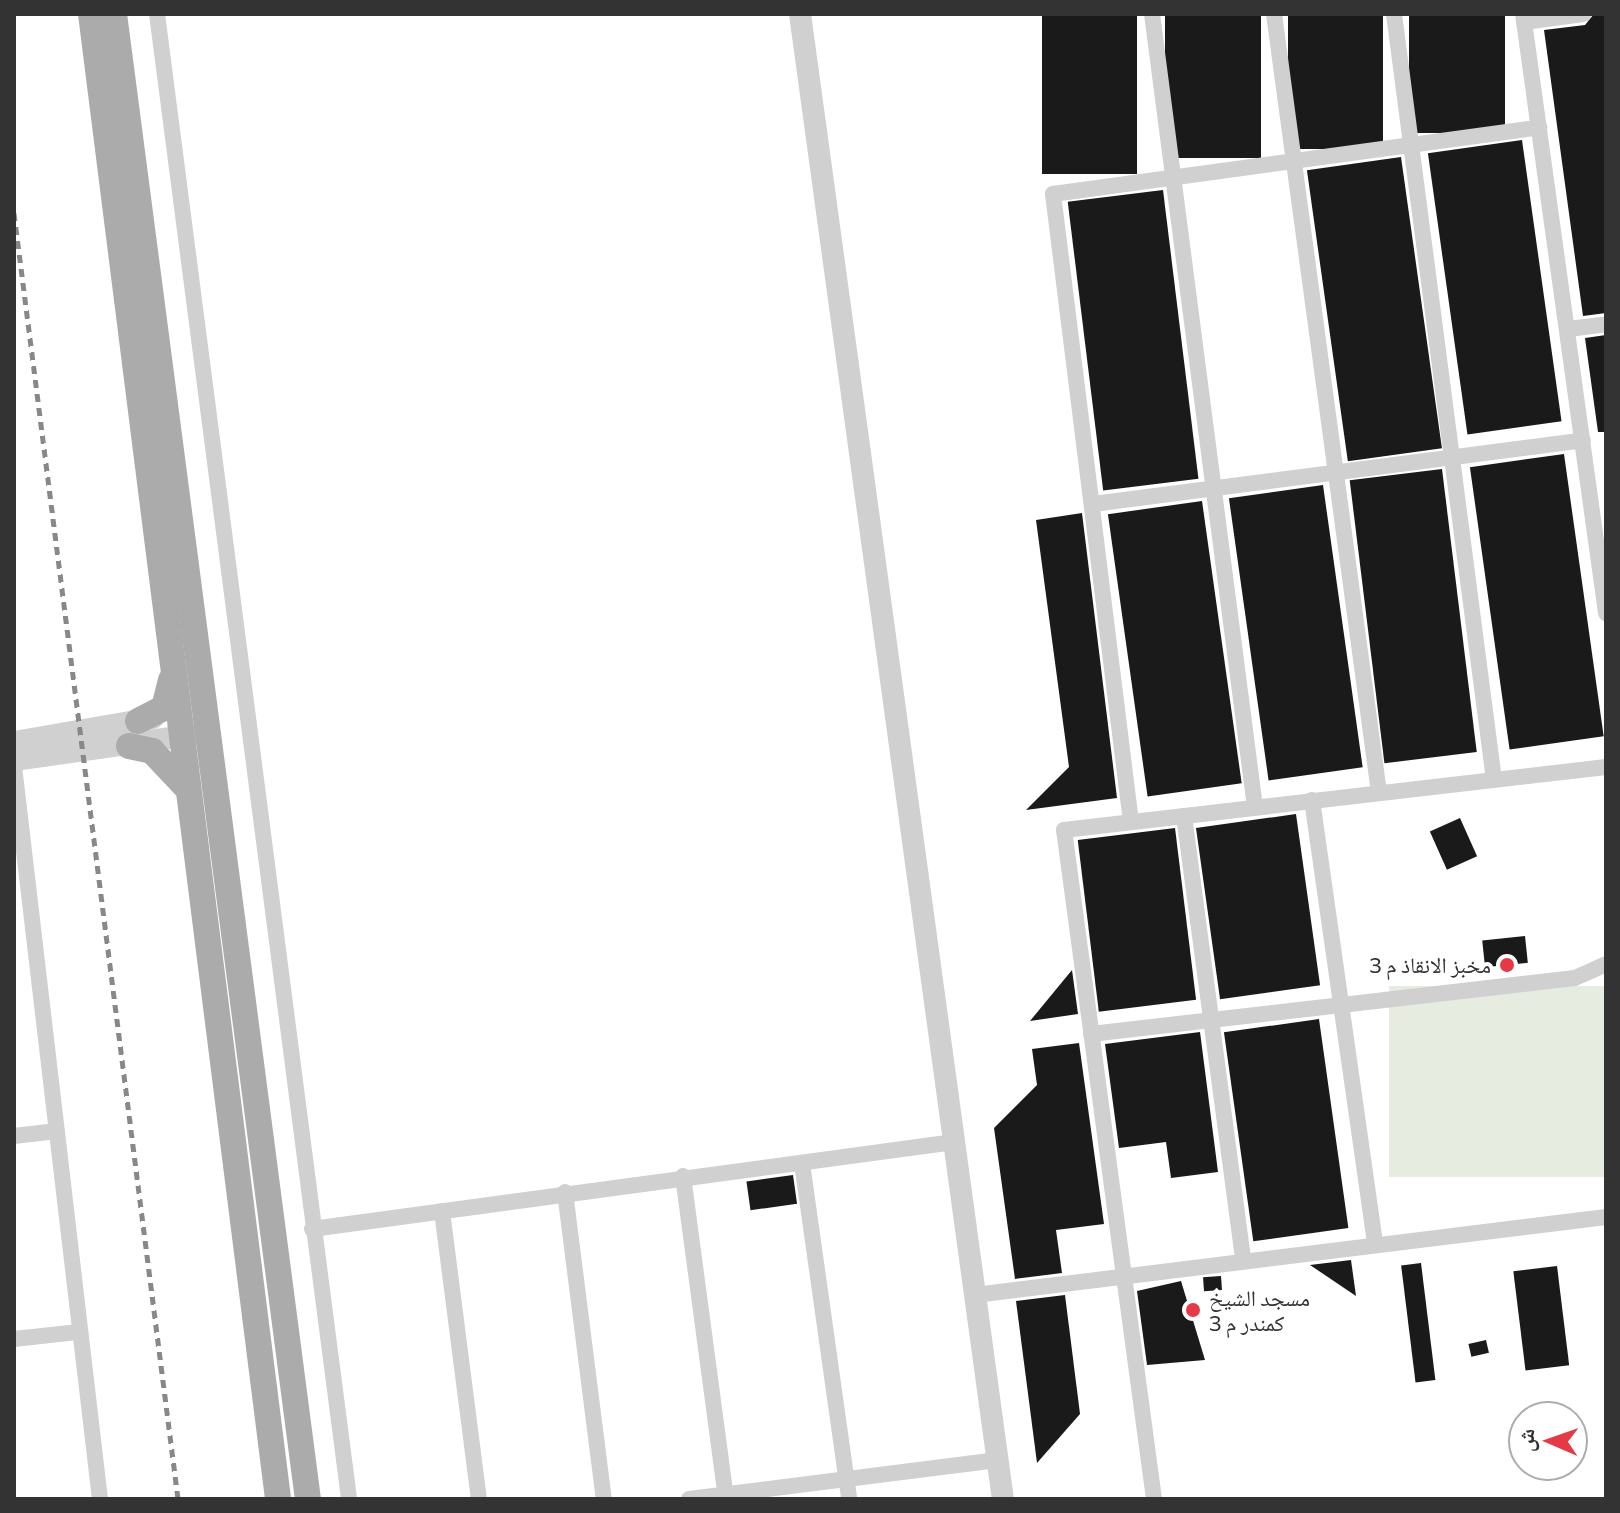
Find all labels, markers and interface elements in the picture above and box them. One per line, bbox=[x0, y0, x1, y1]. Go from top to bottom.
place label: مخبز الانقاذ م 3 bbox=[1369, 952, 1491, 978]
marker: مخبز الانقاذ م 3 bbox=[1498, 956, 1516, 974]
place label: مسجد الشيخ كمندر م 3 bbox=[1209, 1284, 1310, 1336]
marker: مسجد الشيخ كمندر م 3 bbox=[1184, 1301, 1202, 1319]
north arrow bbox=[1508, 1401, 1588, 1481]
text: ش bbox=[1512, 1428, 1539, 1452]

